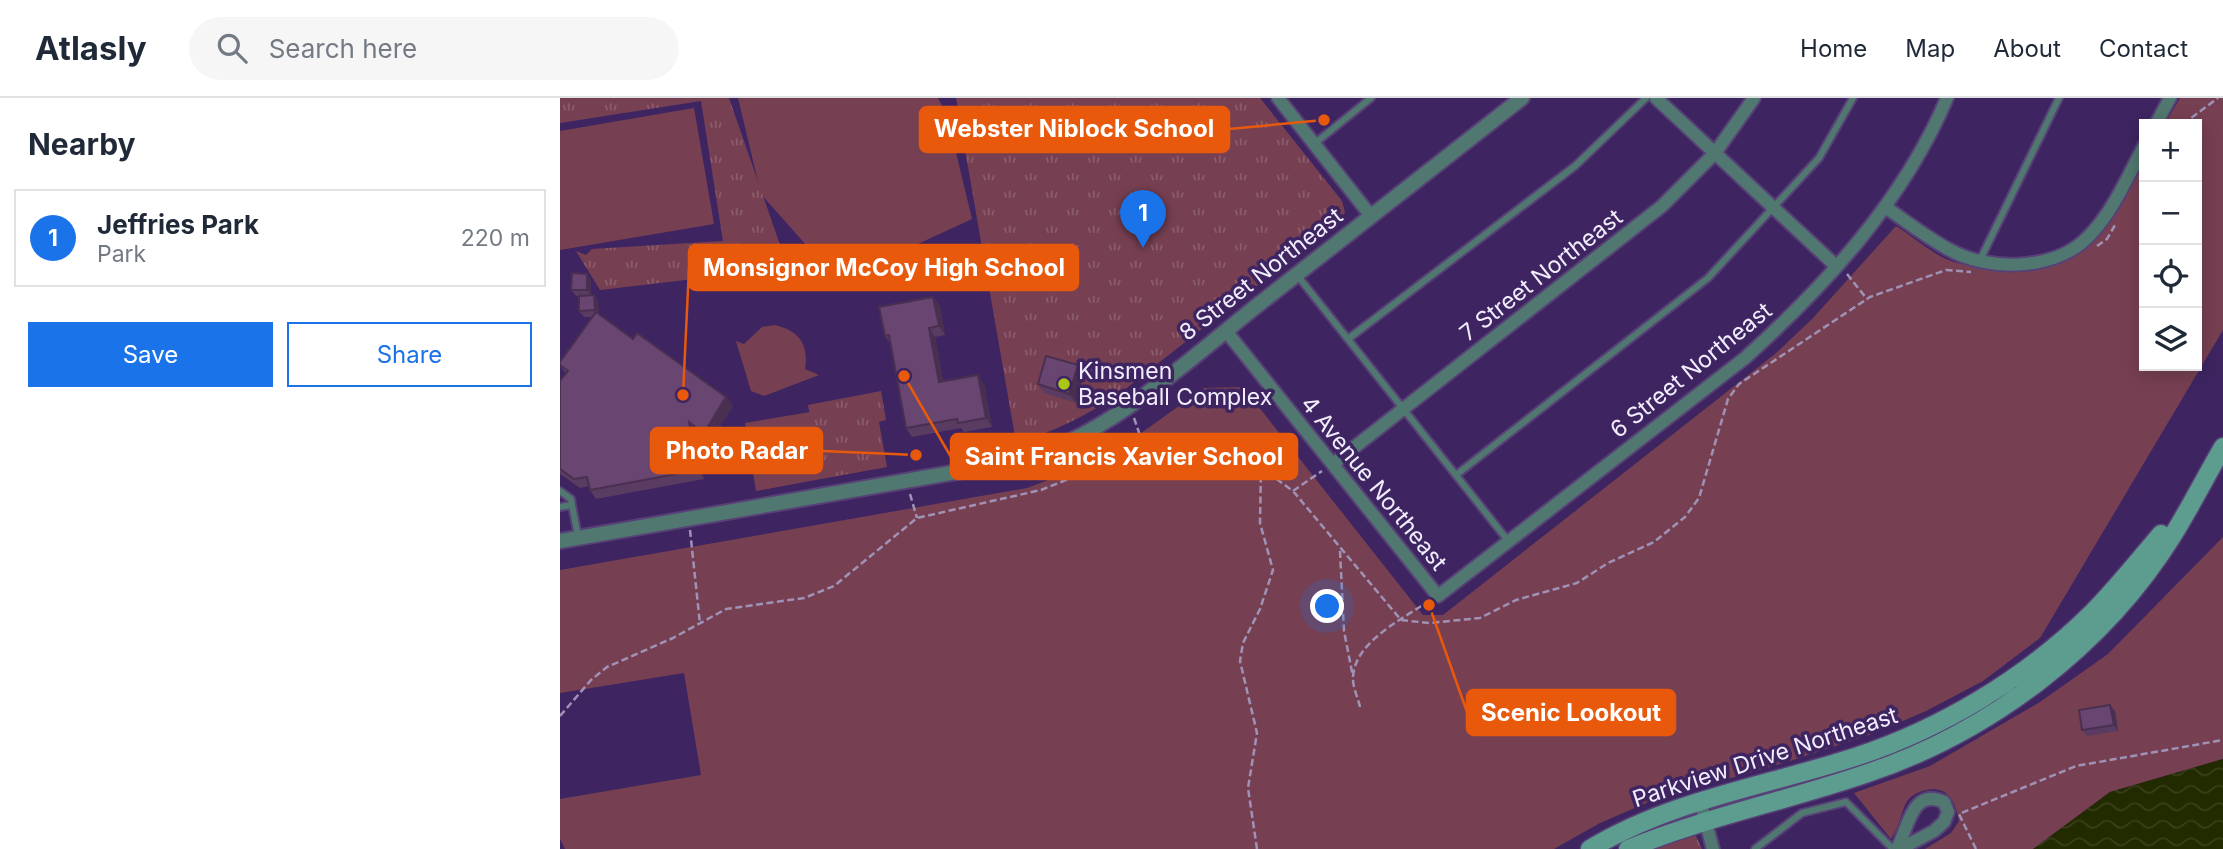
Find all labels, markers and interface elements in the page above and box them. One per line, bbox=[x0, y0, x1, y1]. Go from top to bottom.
search box bbox=[189, 17, 679, 80]
text: Atlasly bbox=[35, 28, 147, 68]
icon: search bbox=[213, 29, 251, 67]
text: Search here bbox=[269, 33, 417, 64]
text: Home bbox=[1800, 34, 1867, 63]
text: Map bbox=[1905, 34, 1955, 63]
text: About bbox=[1993, 34, 2061, 63]
text: Contact bbox=[2099, 34, 2188, 63]
callout: Webster Niblock School bbox=[920, 107, 1229, 152]
text: Webster Niblock School bbox=[934, 114, 1214, 143]
map controls bbox=[2139, 119, 2202, 371]
button: + bbox=[2139, 119, 2202, 182]
text: Nearby bbox=[28, 126, 136, 162]
button: − bbox=[2139, 182, 2202, 245]
pin: 1 bbox=[1120, 190, 1166, 248]
street label: 8 Street Northeast bbox=[1174, 201, 1349, 346]
street label: 7 Street Northeast bbox=[1454, 203, 1628, 347]
text: Jeffries Park bbox=[97, 209, 259, 240]
text: 1 bbox=[48, 224, 58, 252]
text: 220 m bbox=[461, 224, 530, 252]
text: Park bbox=[97, 240, 146, 268]
callout: Monsignor McCoy High School bbox=[689, 245, 1078, 290]
button: locate bbox=[2139, 245, 2202, 308]
text: Monsignor McCoy High School bbox=[703, 253, 1065, 282]
street label: 6 Street Northeast bbox=[1605, 296, 1778, 444]
button: layers bbox=[2139, 308, 2202, 371]
button: Save bbox=[28, 322, 273, 387]
button: Share bbox=[287, 322, 532, 387]
place label: Kinsmen Baseball Complex bbox=[1078, 357, 1272, 411]
marker: Kinsmen Baseball Complex bbox=[1056, 376, 1072, 392]
street label: 4 Avenue Northeast bbox=[1295, 390, 1453, 576]
callout: Photo Radar bbox=[651, 428, 822, 473]
callout: Saint Francis Xavier School bbox=[951, 434, 1297, 479]
text: Photo Radar bbox=[666, 436, 809, 465]
text: Saint Francis Xavier School bbox=[965, 442, 1283, 471]
your location bbox=[1310, 589, 1344, 623]
callout: Scenic Lookout bbox=[1467, 690, 1675, 735]
text: Scenic Lookout bbox=[1481, 698, 1661, 727]
street label: Parkview Drive Northeast bbox=[1629, 701, 1902, 813]

